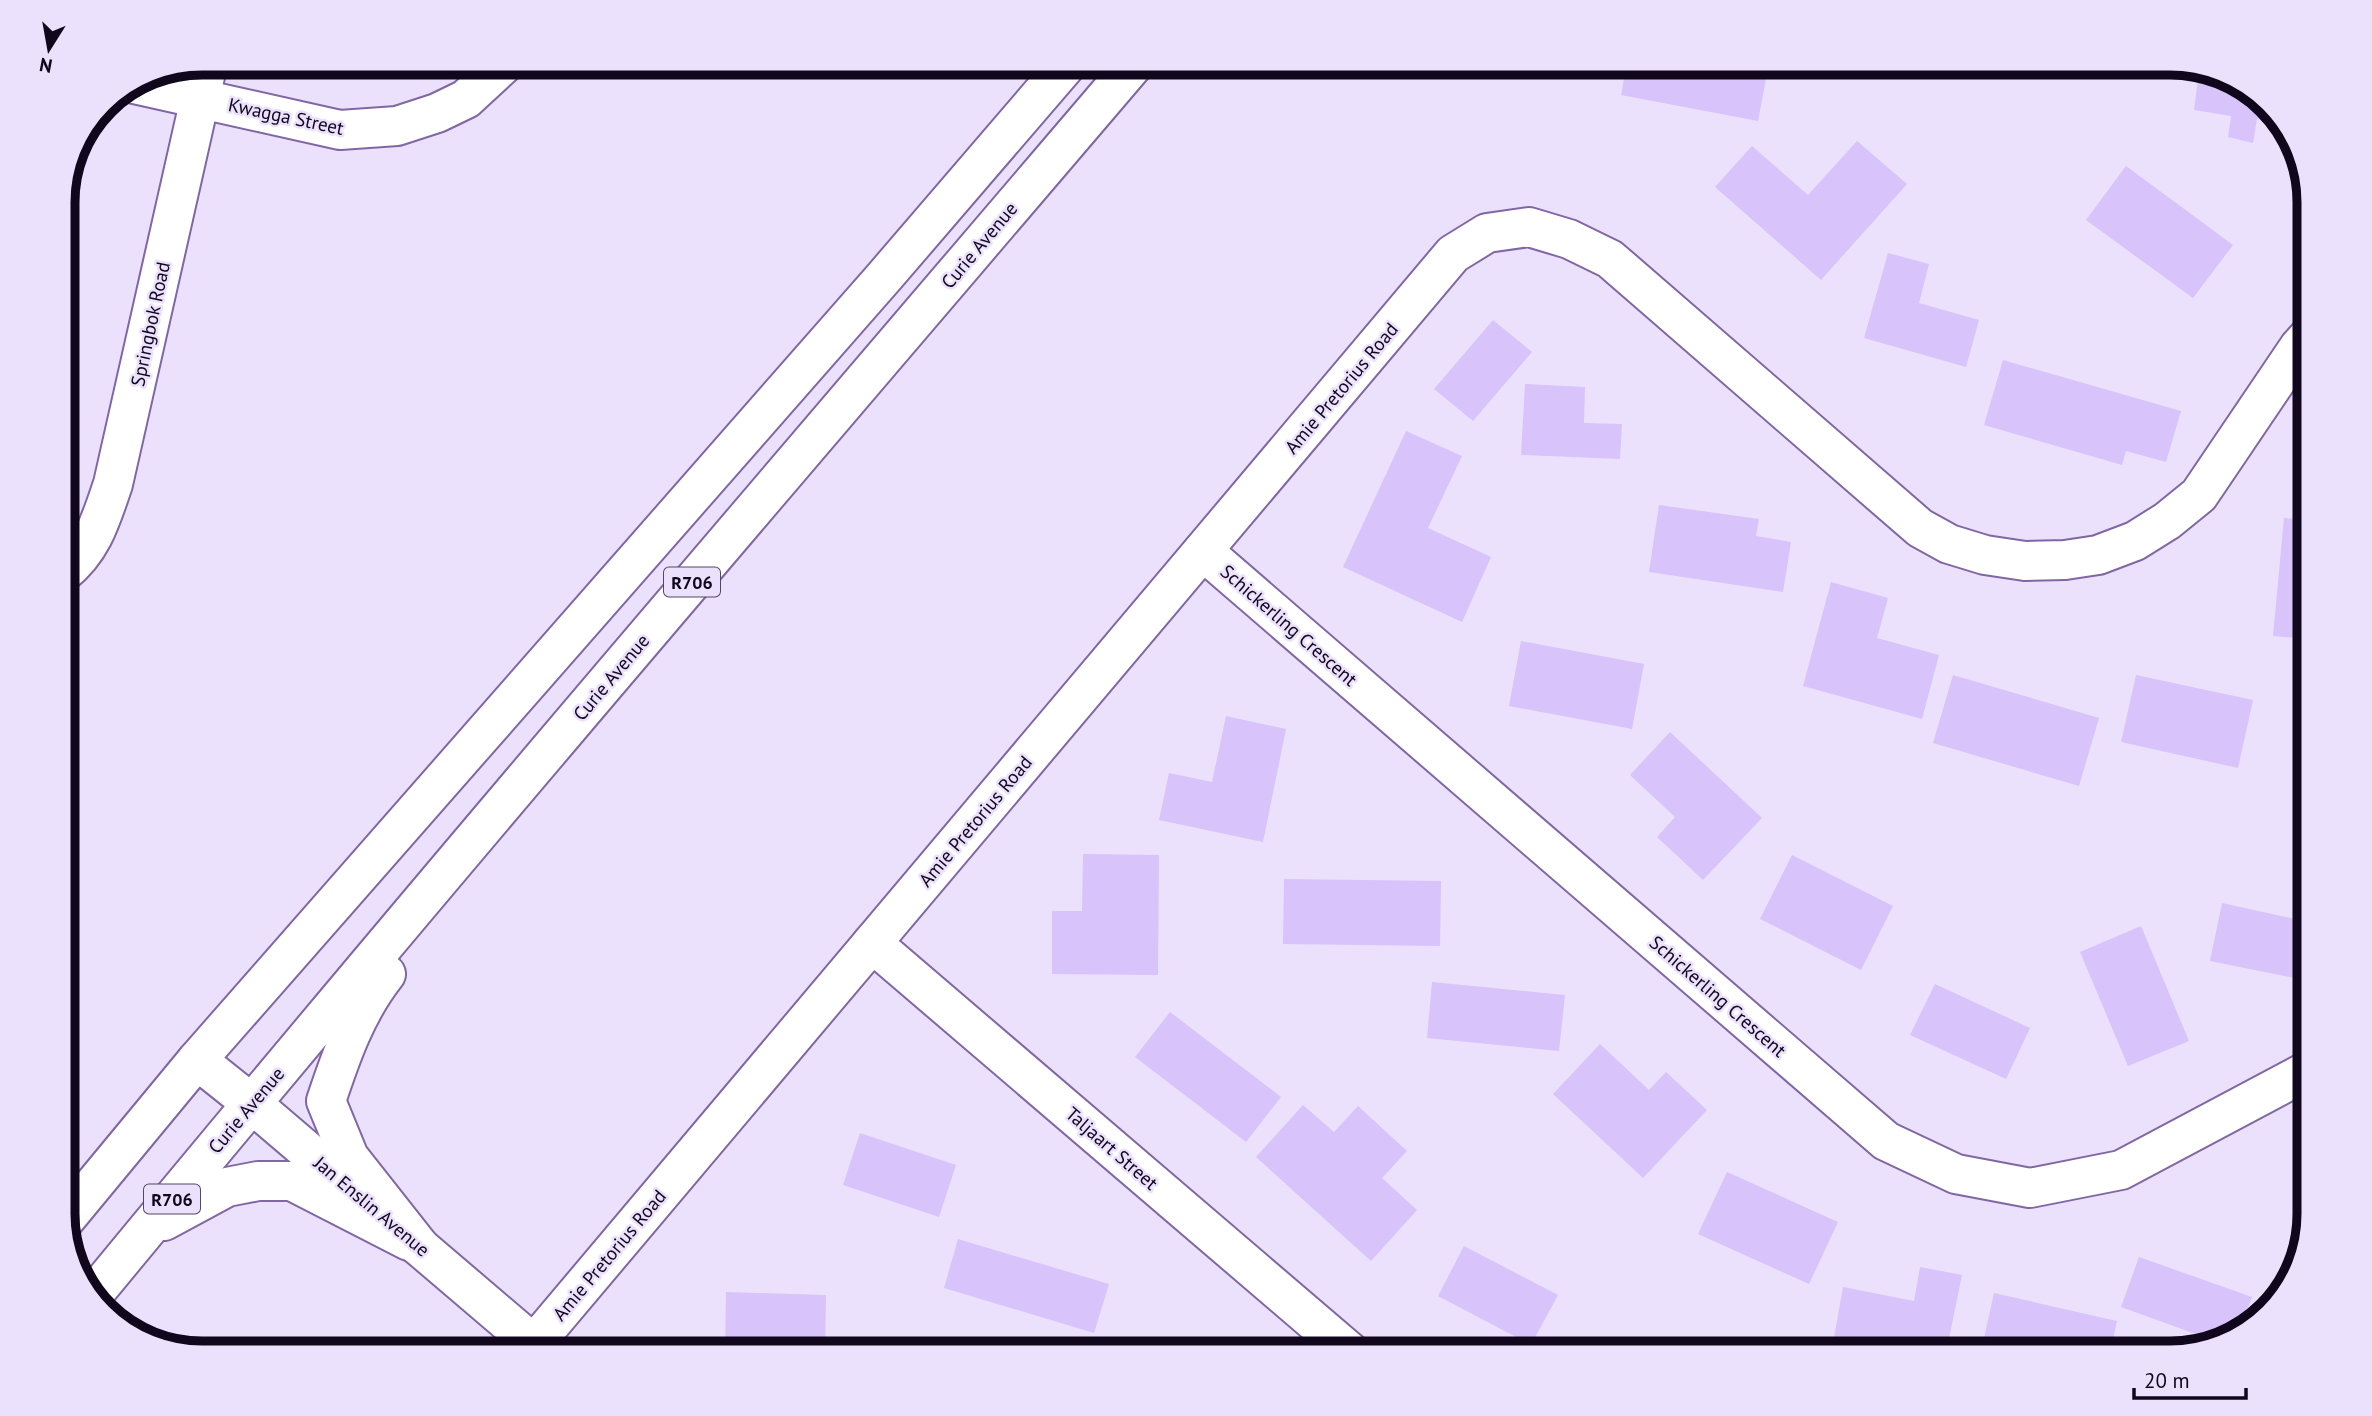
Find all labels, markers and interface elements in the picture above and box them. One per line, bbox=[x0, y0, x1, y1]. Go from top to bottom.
north arrow bbox=[14, 14, 84, 84]
text: N bbox=[37, 53, 54, 79]
street label: Kwagga Street bbox=[226, 92, 346, 140]
street label: Curie Avenue bbox=[936, 197, 1022, 293]
street label: Springbok Road bbox=[125, 259, 175, 389]
street label: Amie Pretorius Road bbox=[1279, 317, 1403, 459]
street label: Schickerling Crescent bbox=[1216, 559, 1363, 691]
road number: R706 bbox=[664, 568, 720, 596]
street label: Curie Avenue bbox=[568, 629, 654, 725]
street label: Amie Pretorius Road bbox=[913, 750, 1037, 892]
street label: Schickerling Crescent bbox=[1645, 930, 1792, 1062]
street label: Curie Avenue bbox=[203, 1062, 289, 1158]
street label: Taljaart Street bbox=[1061, 1101, 1164, 1195]
street label: Jan Enslin Avenue bbox=[308, 1150, 435, 1261]
road number: R706 bbox=[144, 1184, 200, 1214]
street label: Amie Pretorius Road bbox=[547, 1184, 671, 1326]
scale bar bbox=[2134, 1356, 2246, 1400]
text: 20 m bbox=[2144, 1367, 2190, 1394]

